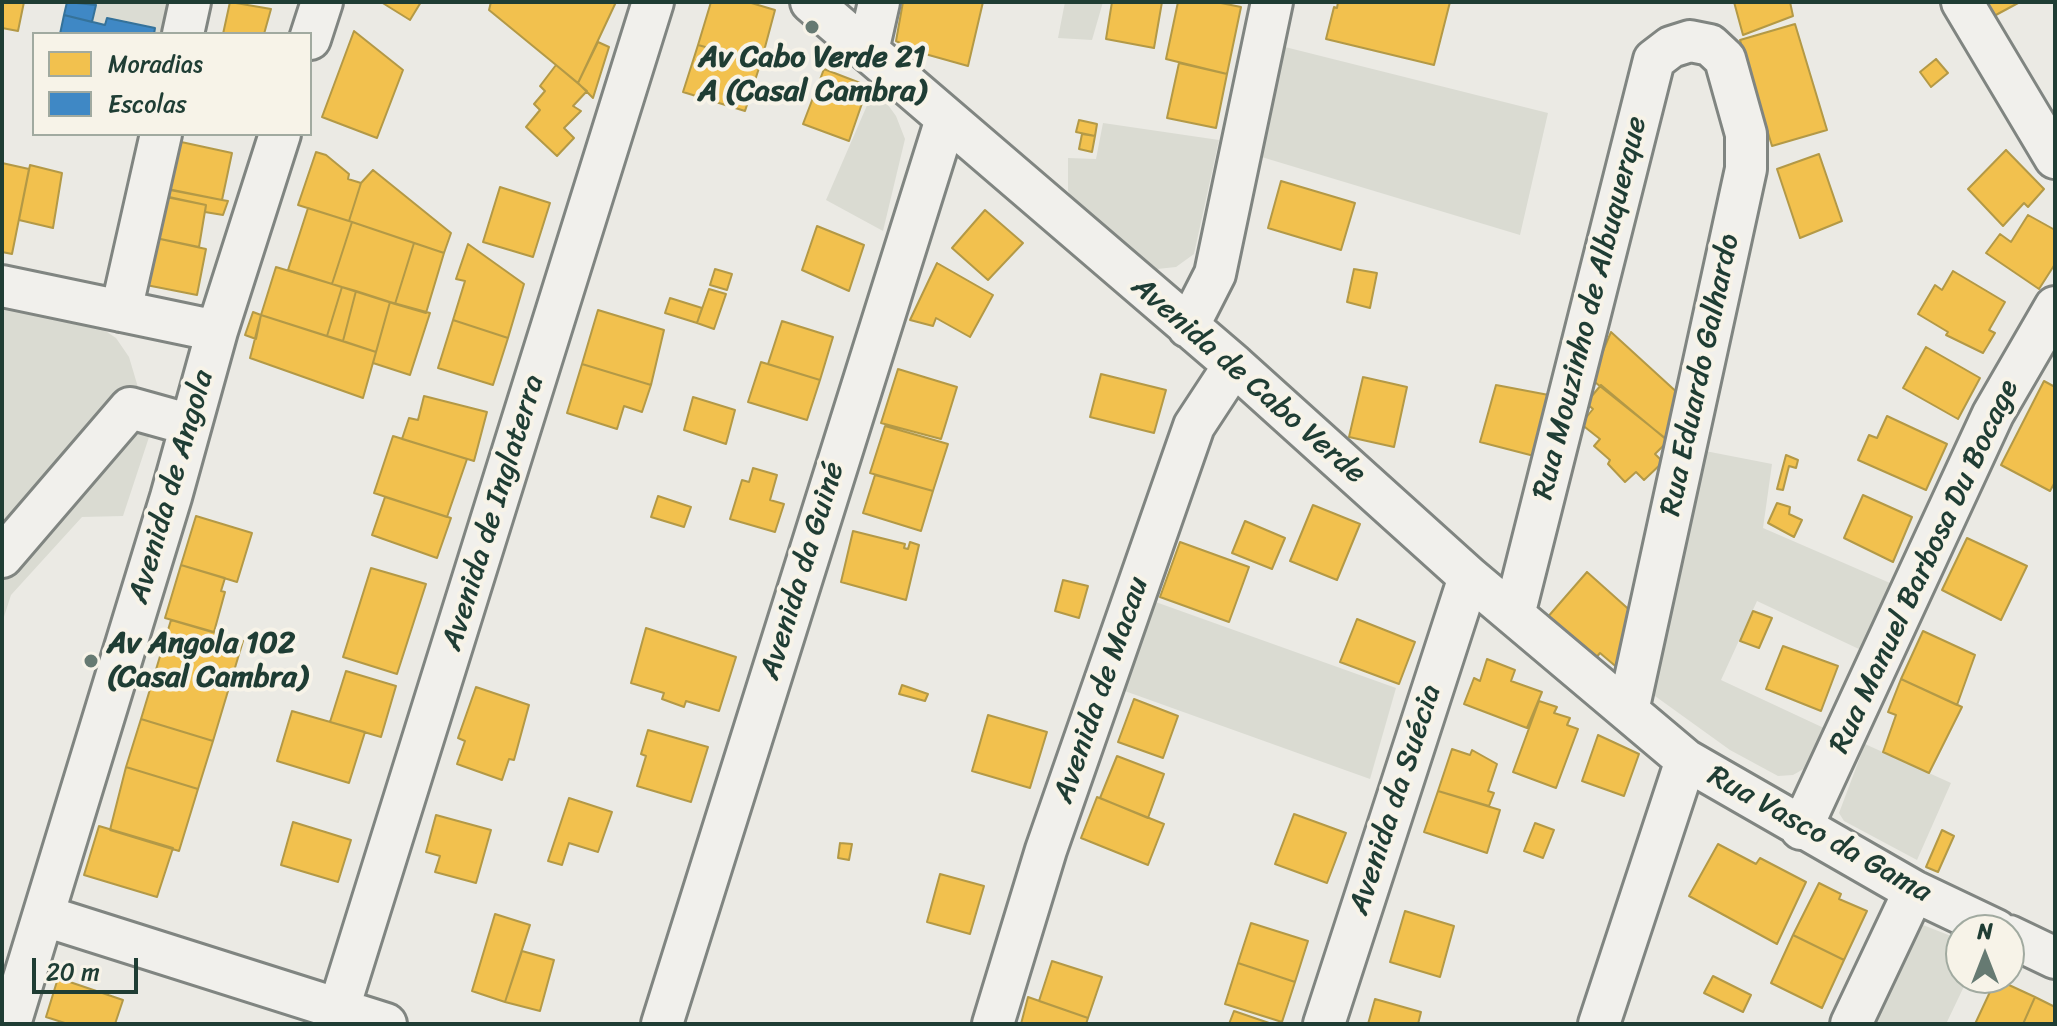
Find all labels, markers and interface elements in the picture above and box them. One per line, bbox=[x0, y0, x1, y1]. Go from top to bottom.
marker: Av Cabo Verde 21 A (Casal Cambra) bbox=[803, 18, 821, 36]
legend bbox=[32, 32, 312, 136]
place label: Av Cabo Verde 21 A (Casal Cambra) bbox=[698, 40, 926, 110]
text: Moradias bbox=[108, 43, 203, 85]
text: Escolas bbox=[108, 83, 186, 125]
street label: Rua Mouzinho de Albuquerque bbox=[1526, 113, 1656, 503]
street label: Rua Eduardo Galhardo bbox=[1654, 231, 1748, 519]
street label: Avenida de Cabo Verde bbox=[1123, 269, 1373, 493]
street label: Avenida de Angola bbox=[121, 366, 223, 608]
street label: Avenida de Inglaterra bbox=[435, 371, 553, 655]
street label: Rua Manuel Barbosa Du Bocage bbox=[1822, 374, 2028, 760]
street label: Avenida da Guiné bbox=[753, 458, 853, 684]
street label: Avenida de Macau bbox=[1046, 572, 1158, 808]
place label: Av Angola 102 (Casal Cambra) bbox=[107, 626, 307, 696]
marker: Av Angola 102 (Casal Cambra) bbox=[82, 652, 100, 670]
street label: Avenida da Suécia bbox=[1342, 681, 1450, 919]
street label: Rua Vasco da Gama bbox=[1701, 759, 1937, 911]
text: N bbox=[1977, 912, 1993, 951]
north arrow bbox=[1945, 914, 2025, 994]
scale bar bbox=[36, 942, 142, 992]
text: 20 m bbox=[46, 951, 100, 993]

